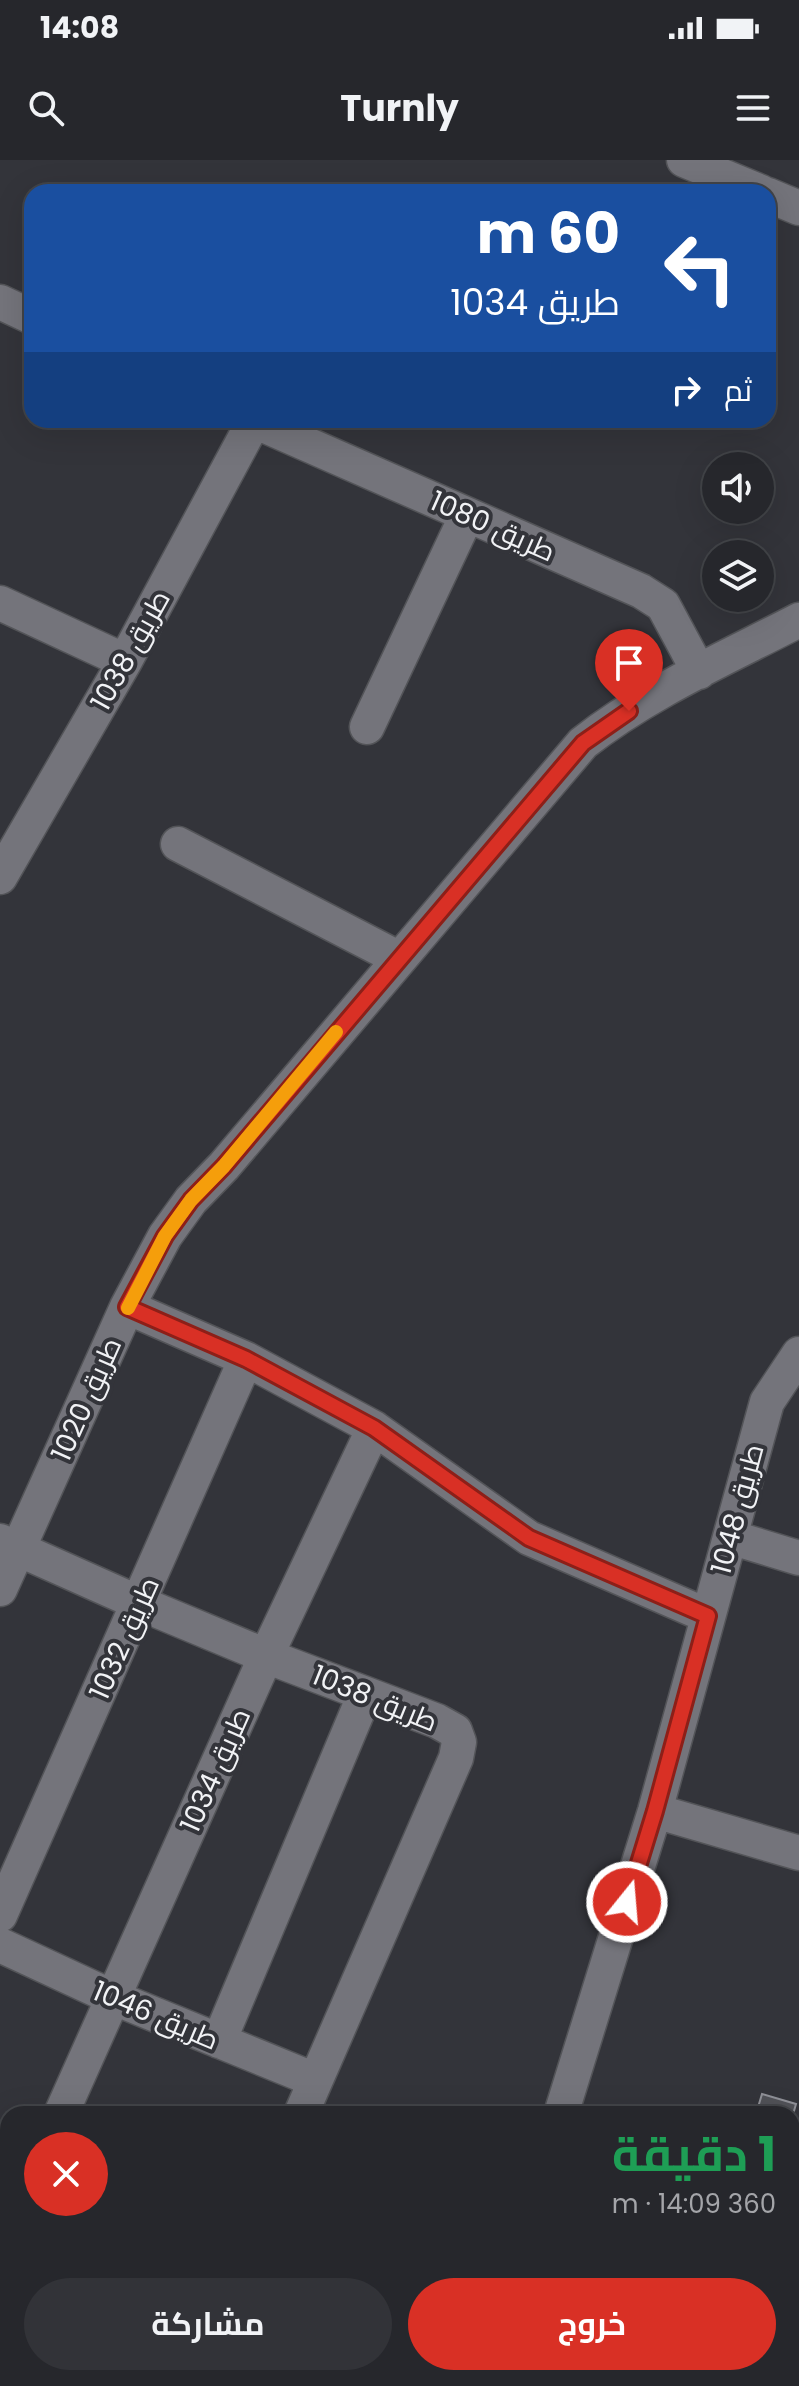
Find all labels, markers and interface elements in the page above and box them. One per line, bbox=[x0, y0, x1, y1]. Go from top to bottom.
text: 14:08 bbox=[40, 6, 119, 49]
text: Turnly bbox=[340, 83, 459, 134]
icon: search bbox=[24, 86, 68, 130]
icon: menu bbox=[731, 86, 775, 130]
text: 60 m bbox=[477, 194, 620, 273]
icon: left bbox=[648, 216, 752, 320]
text: طريق 1034 bbox=[450, 277, 620, 328]
icon: right bbox=[664, 368, 708, 412]
text: ثم bbox=[724, 369, 752, 412]
map controls bbox=[702, 452, 774, 612]
button: sound bbox=[702, 452, 774, 524]
street label: طريق 1080 bbox=[424, 482, 562, 571]
button: layers bbox=[702, 540, 774, 612]
street label: طريق 1038 bbox=[81, 583, 180, 718]
pin bbox=[595, 629, 663, 711]
icon: arrive bbox=[607, 641, 651, 685]
street label: طريق 1020 bbox=[42, 1331, 131, 1467]
street label: طريق 1048 bbox=[701, 1440, 774, 1579]
street label: طريق 1032 bbox=[80, 1571, 169, 1706]
street label: طريق 1038 bbox=[306, 1656, 443, 1741]
street label: طريق 1034 bbox=[171, 1702, 260, 1838]
position arrow bbox=[585, 1860, 669, 1944]
street label: طريق 1046 bbox=[87, 1971, 225, 2059]
text: 1 دقيقة bbox=[612, 2121, 776, 2188]
button: close bbox=[24, 2132, 108, 2216]
text: 360 m · 14:09 bbox=[612, 2186, 776, 2222]
button: مشاركة bbox=[24, 2278, 392, 2370]
button: خروج bbox=[408, 2278, 776, 2370]

